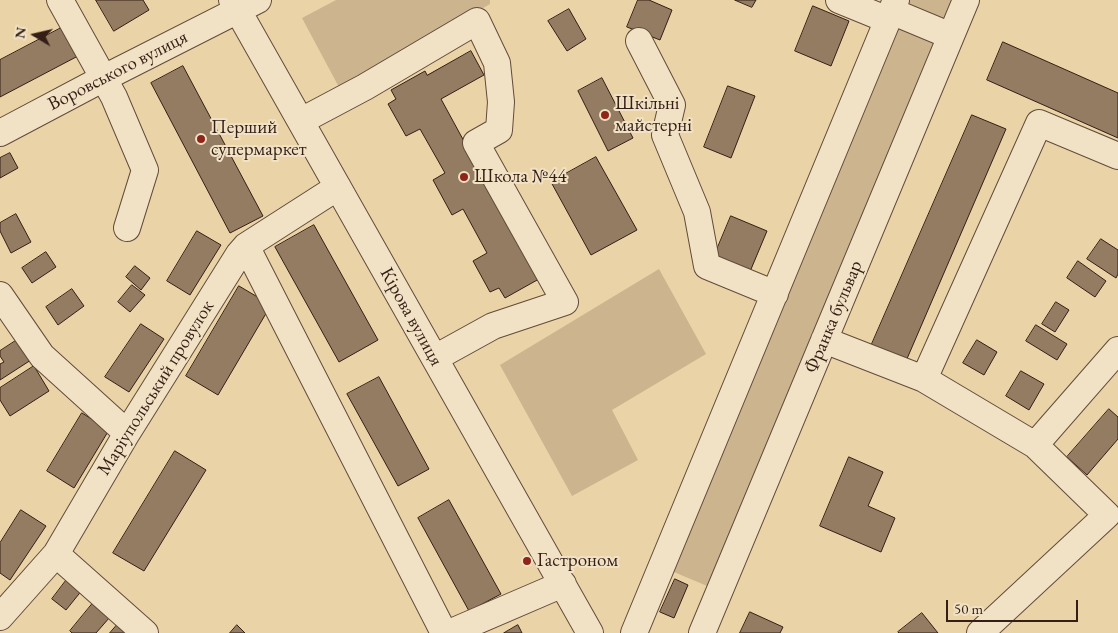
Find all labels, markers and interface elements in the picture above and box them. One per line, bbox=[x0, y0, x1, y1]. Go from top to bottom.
north arrow bbox=[10, 10, 60, 60]
text: N bbox=[10, 26, 30, 40]
street label: Воровського вулиця bbox=[44, 26, 192, 116]
place label: Шкільні майстерні bbox=[615, 93, 692, 137]
marker: Шкільні майстерні bbox=[599, 109, 611, 121]
place label: Перший супермаркет bbox=[211, 117, 307, 161]
marker: Перший супермаркет bbox=[195, 133, 207, 145]
place label: Школа №44 bbox=[474, 166, 567, 188]
marker: Школа №44 bbox=[458, 171, 470, 183]
street label: Франка бульвар bbox=[800, 257, 868, 377]
street label: Кірова вулиця bbox=[375, 264, 447, 370]
street label: Маріупольський провулок bbox=[93, 296, 219, 480]
place label: Гастроном bbox=[537, 550, 618, 572]
marker: Гастроном bbox=[521, 555, 533, 567]
scale bar bbox=[948, 590, 1080, 622]
text: 50 m bbox=[954, 599, 983, 618]

